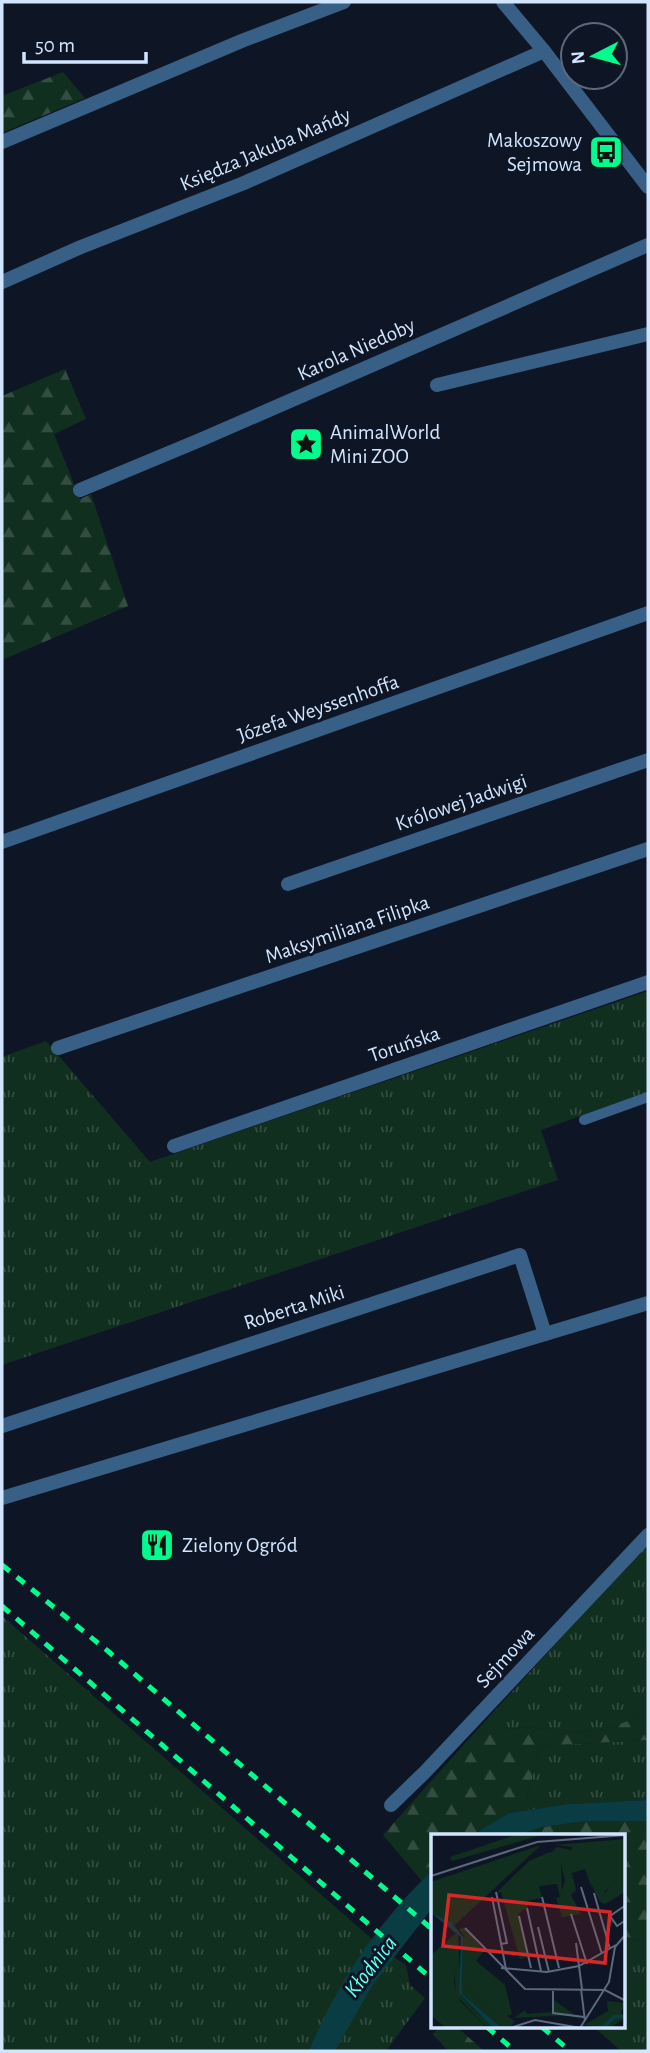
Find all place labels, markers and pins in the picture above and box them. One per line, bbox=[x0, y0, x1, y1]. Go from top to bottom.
place label: Makoszowy Sejmowa bbox=[487, 130, 582, 175]
bus stop icon: Makoszowy Sejmowa bbox=[587, 133, 625, 171]
place label: AnimalWorld Mini ZOO bbox=[330, 422, 440, 467]
place icon: AnimalWorld Mini ZOO bbox=[287, 425, 325, 463]
restaurant icon: Zielony Ogród bbox=[138, 1526, 176, 1564]
place label: Zielony Ogród bbox=[182, 1535, 298, 1556]

